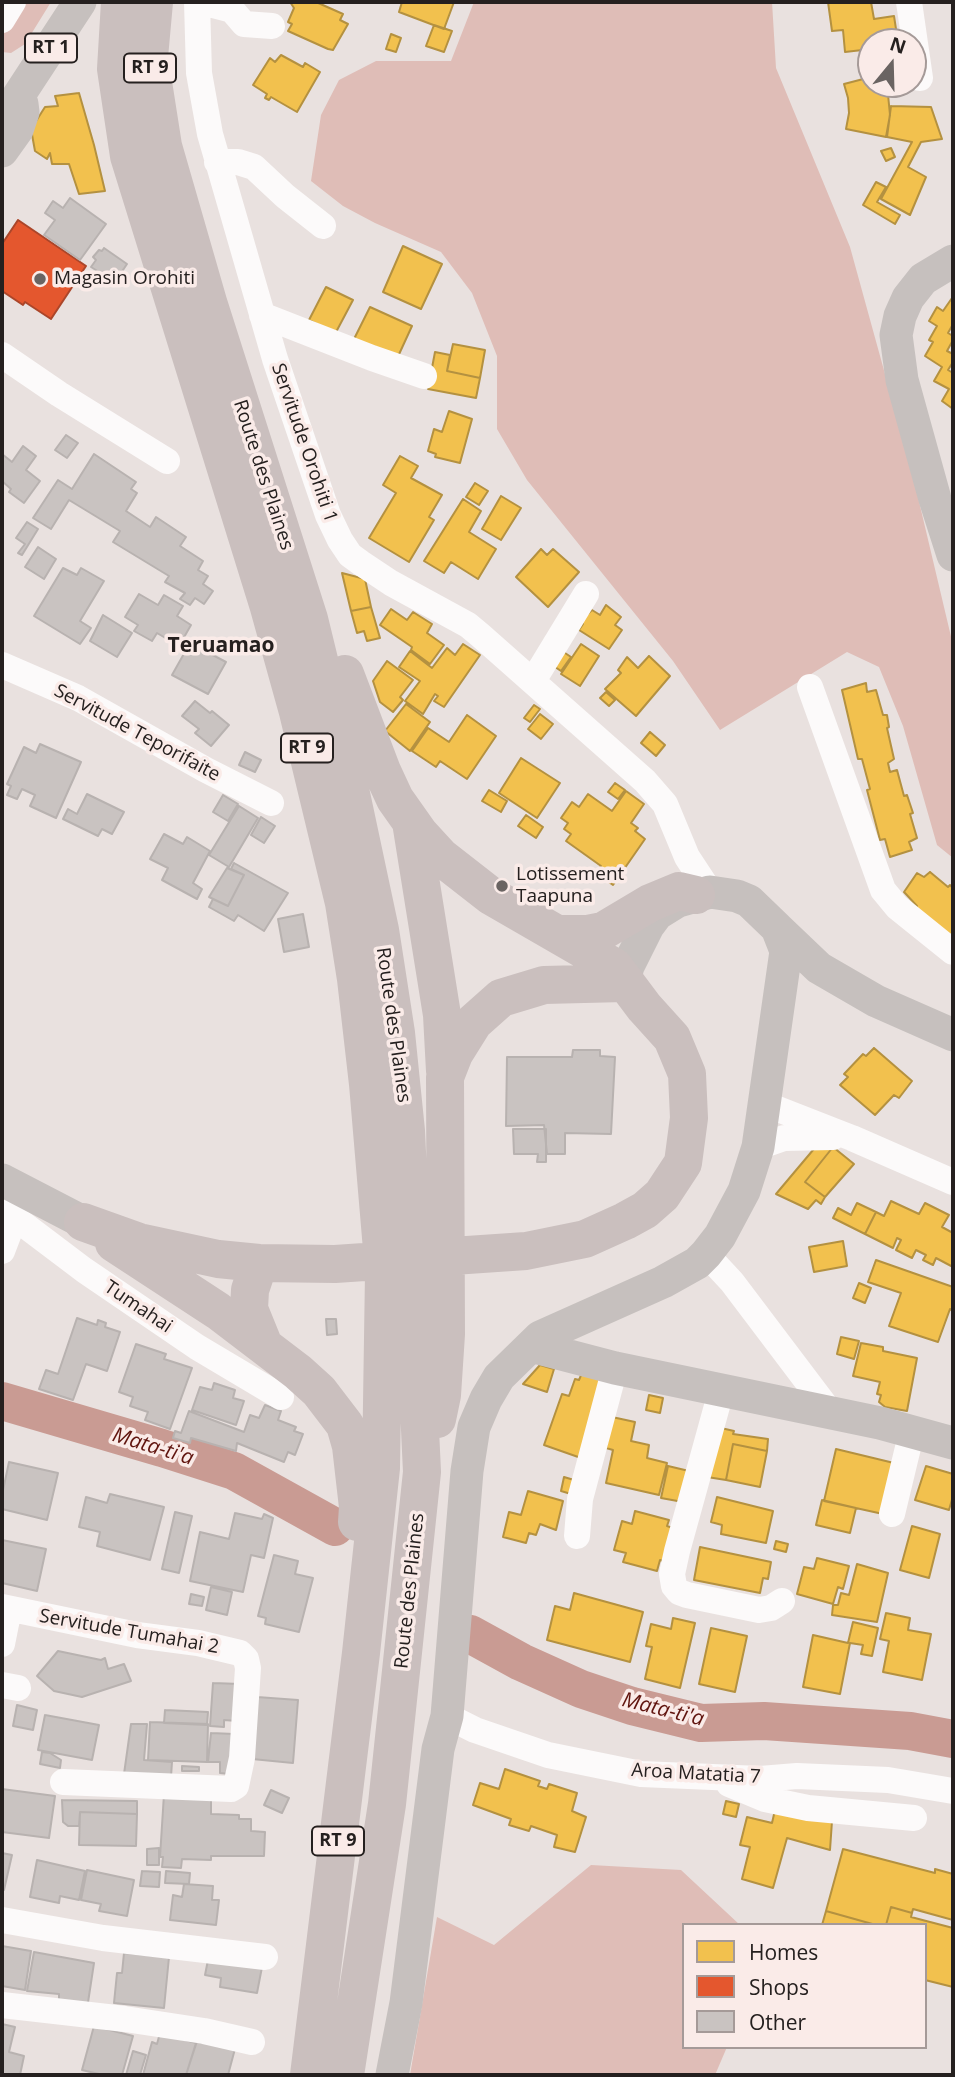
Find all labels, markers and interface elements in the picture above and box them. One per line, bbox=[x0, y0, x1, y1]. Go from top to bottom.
north arrow bbox=[857, 28, 927, 98]
text: N bbox=[887, 30, 910, 60]
road number: RT 1 bbox=[25, 33, 77, 62]
road number: RT 9 bbox=[124, 54, 176, 82]
place label: Magasin Orohiti bbox=[54, 268, 195, 290]
marker: Magasin Orohiti bbox=[32, 271, 48, 287]
street label: Servitude Orohiti 1 bbox=[266, 361, 342, 525]
street label: Route des Plaines bbox=[228, 397, 298, 553]
district label: Teruamao bbox=[168, 633, 274, 659]
street label: Servitude Teporifaite bbox=[50, 680, 224, 786]
road number: RT 9 bbox=[281, 734, 333, 762]
place label: Lotissement Taapuna bbox=[516, 864, 624, 908]
marker: Lotissement Taapuna bbox=[494, 878, 510, 894]
street label: Route des Plaines bbox=[371, 946, 415, 1104]
street label: Tumahai bbox=[100, 1276, 176, 1338]
water label: Mata-ti'a bbox=[109, 1423, 197, 1471]
street label: Route des Plaines bbox=[390, 1512, 430, 1670]
street label: Servitude Tumahai 2 bbox=[37, 1605, 221, 1659]
water label: Mata-ti'a bbox=[619, 1688, 707, 1732]
street label: Aroa Matatia 7 bbox=[631, 1759, 761, 1789]
road number: RT 9 bbox=[312, 1826, 364, 1856]
legend bbox=[682, 1923, 927, 2049]
text: Homes bbox=[749, 1938, 818, 1966]
text: Shops bbox=[749, 1973, 809, 2001]
text: Other bbox=[749, 2008, 806, 2036]

